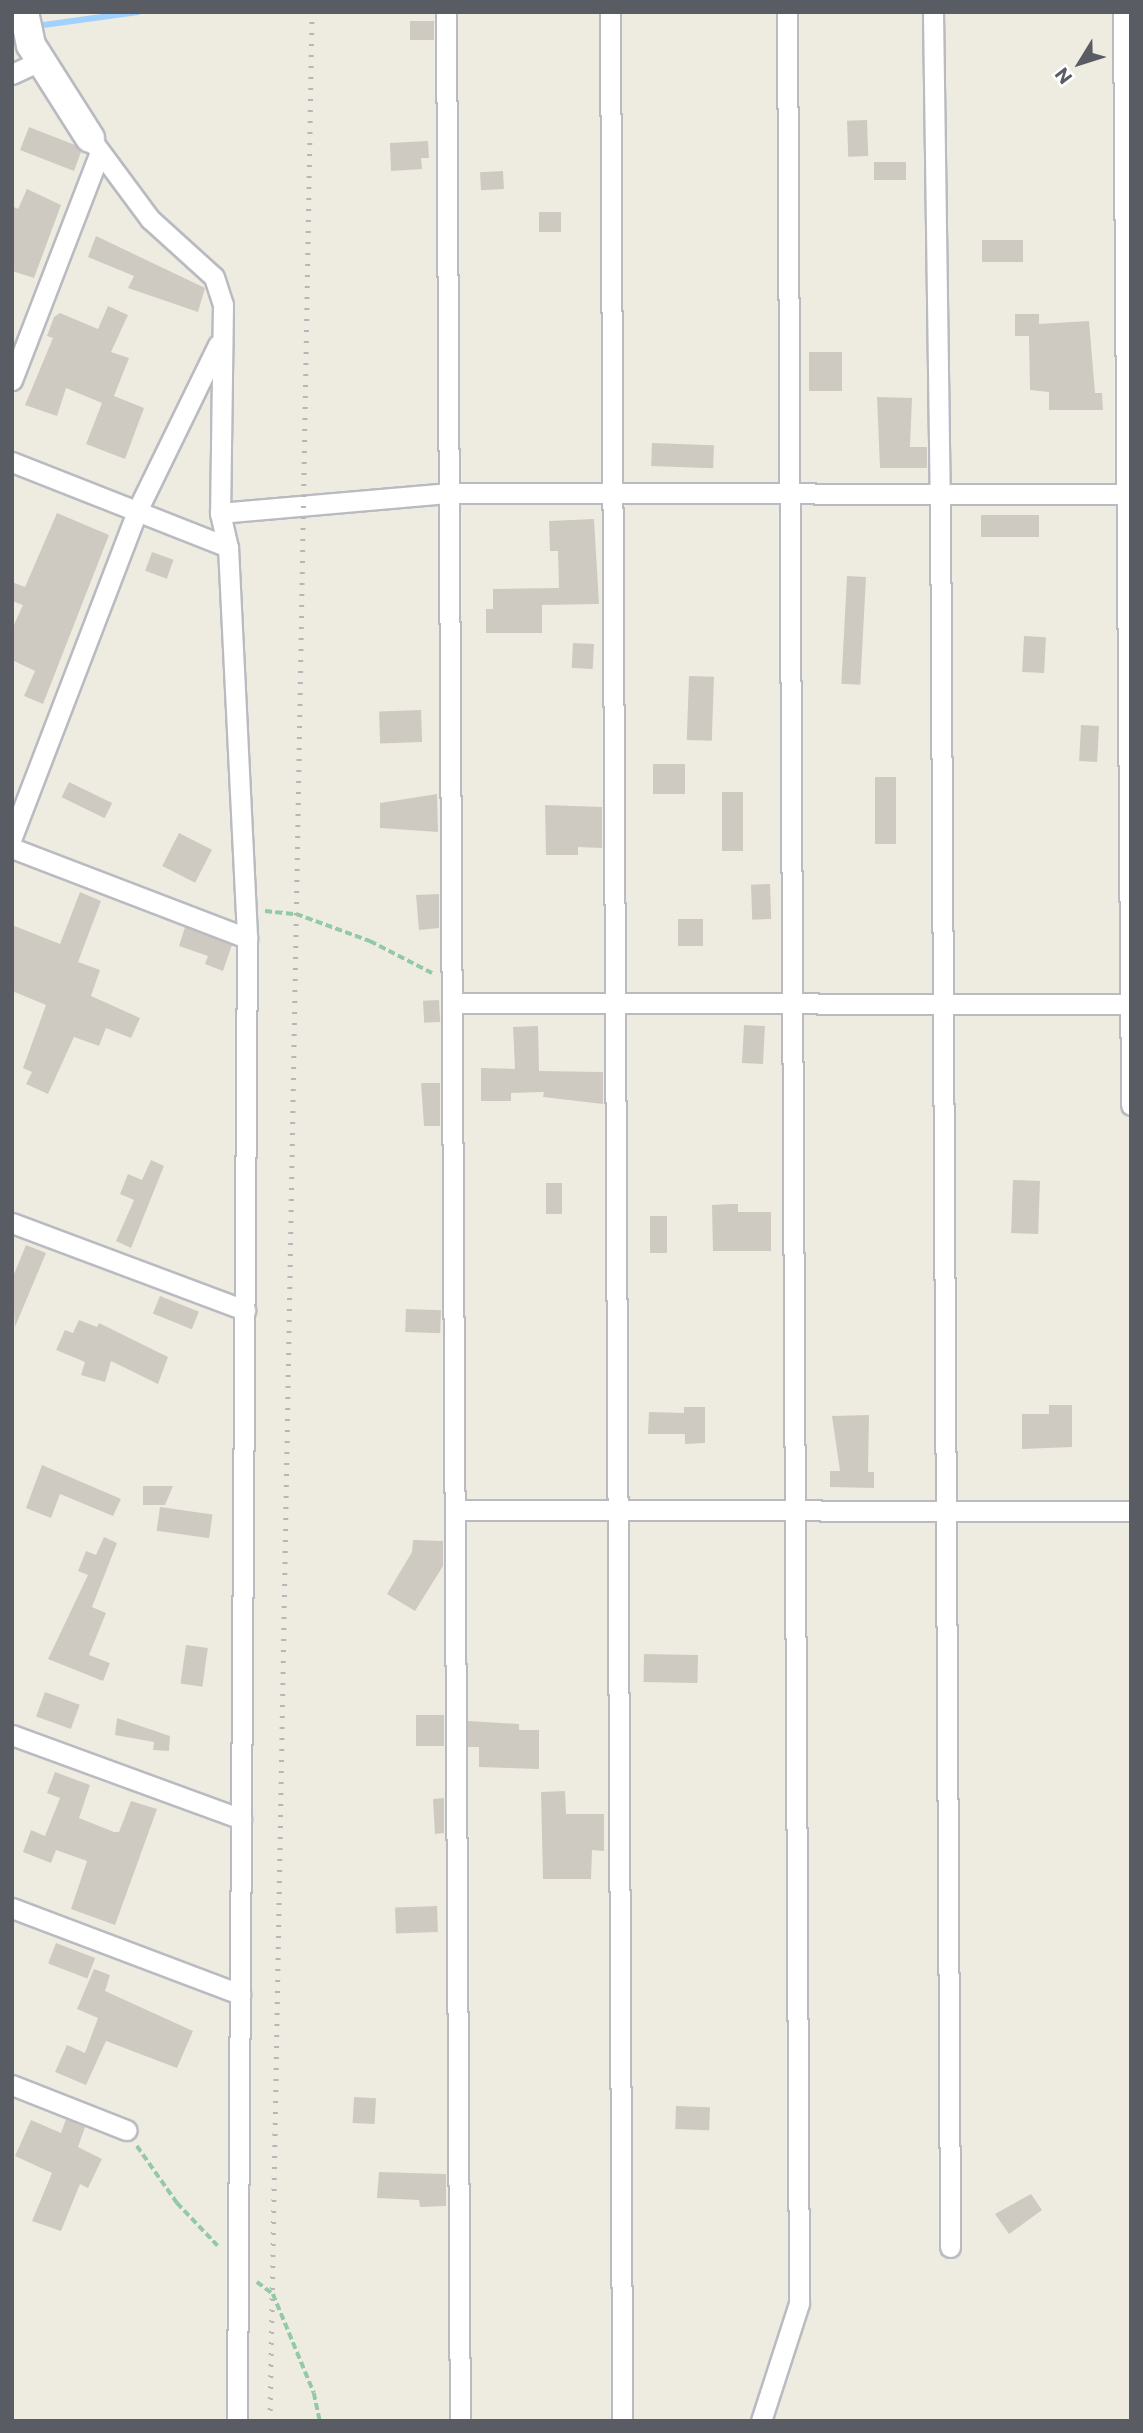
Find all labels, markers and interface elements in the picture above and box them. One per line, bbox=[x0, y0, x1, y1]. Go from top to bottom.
north arrow bbox=[1045, 28, 1115, 98]
text: N bbox=[1050, 64, 1077, 89]

